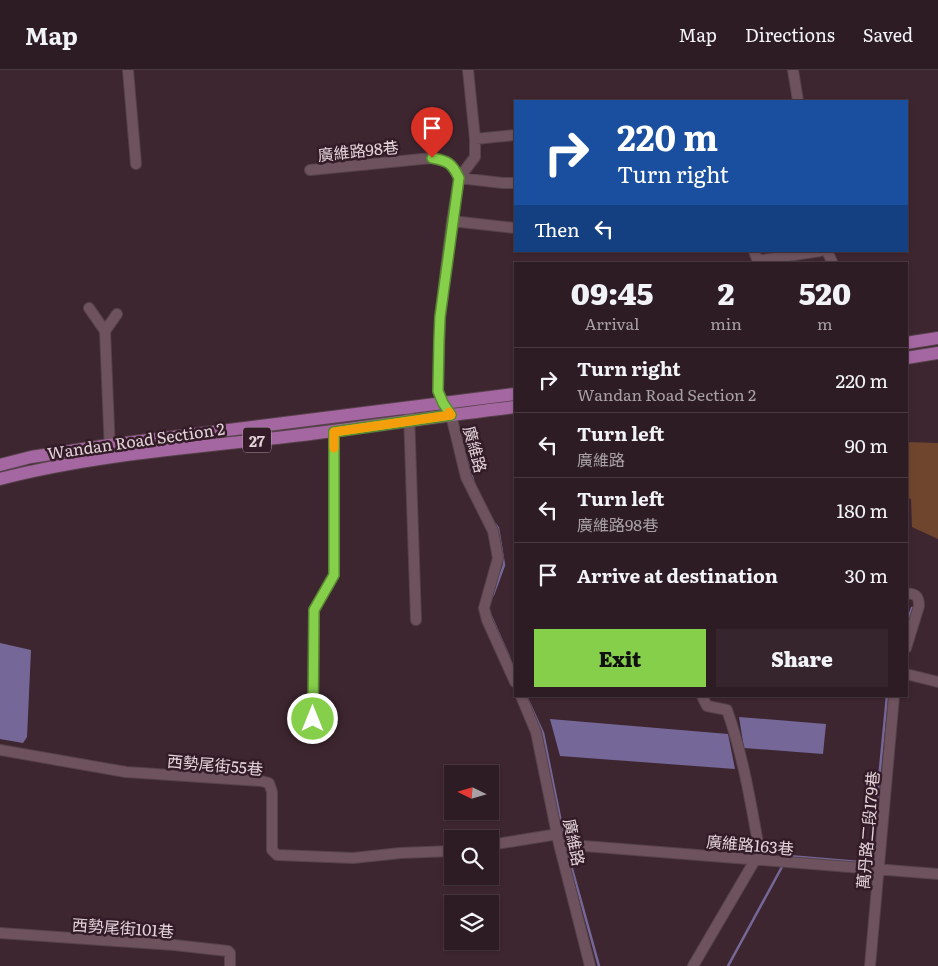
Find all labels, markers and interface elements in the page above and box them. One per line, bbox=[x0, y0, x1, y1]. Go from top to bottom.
text: Map bbox=[25, 17, 78, 52]
text: Map bbox=[679, 21, 717, 48]
text: Directions bbox=[745, 21, 835, 48]
text: Saved bbox=[863, 21, 913, 48]
pin bbox=[411, 107, 453, 158]
text: 220 m bbox=[617, 110, 718, 162]
icon: arrive bbox=[418, 114, 446, 142]
icon: right bbox=[534, 120, 599, 185]
street label: 廣維路98巷 bbox=[316, 134, 400, 166]
text: Turn right bbox=[617, 157, 729, 190]
text: Then bbox=[534, 215, 580, 243]
icon: left bbox=[590, 215, 618, 243]
text: 09:45 bbox=[571, 270, 653, 314]
text: 2 bbox=[718, 270, 734, 314]
text: 520 bbox=[799, 270, 851, 314]
text: Arrival bbox=[585, 311, 639, 335]
text: min bbox=[710, 311, 742, 335]
text: m bbox=[817, 311, 833, 335]
text: Turn right bbox=[577, 354, 681, 382]
icon: right bbox=[534, 366, 562, 394]
text: 220 m bbox=[836, 366, 888, 394]
text: Wandan Road Section 2 bbox=[577, 382, 756, 406]
street label: Wandan Road Section 2 bbox=[46, 416, 226, 464]
text: Turn left bbox=[577, 419, 664, 447]
street label: 廣維路 bbox=[458, 423, 494, 475]
road number: 27 bbox=[243, 428, 271, 452]
icon: left bbox=[534, 431, 562, 459]
text: 90 m bbox=[845, 431, 888, 459]
text: 廣維路 bbox=[577, 447, 625, 471]
text: Turn left bbox=[577, 484, 664, 512]
icon: left bbox=[534, 496, 562, 524]
text: 180 m bbox=[837, 496, 888, 524]
text: 廣維路98巷 bbox=[577, 512, 658, 536]
icon: arrive bbox=[534, 561, 562, 589]
text: Arrive at destination bbox=[577, 561, 778, 589]
text: 30 m bbox=[844, 561, 888, 589]
button: Exit bbox=[534, 629, 706, 687]
button: Share bbox=[716, 629, 888, 687]
position arrow bbox=[286, 692, 338, 744]
street label: 西勢尾街55巷 bbox=[166, 748, 264, 780]
north arrow bbox=[444, 765, 499, 820]
map controls bbox=[444, 765, 499, 950]
street label: 萬丹路二段179巷 bbox=[850, 770, 884, 890]
street label: 廣維路 bbox=[558, 816, 592, 868]
street label: 廣維路163巷 bbox=[705, 828, 795, 860]
button: search bbox=[444, 830, 499, 885]
button: layers bbox=[444, 895, 499, 950]
street label: 西勢尾街101巷 bbox=[71, 911, 175, 943]

